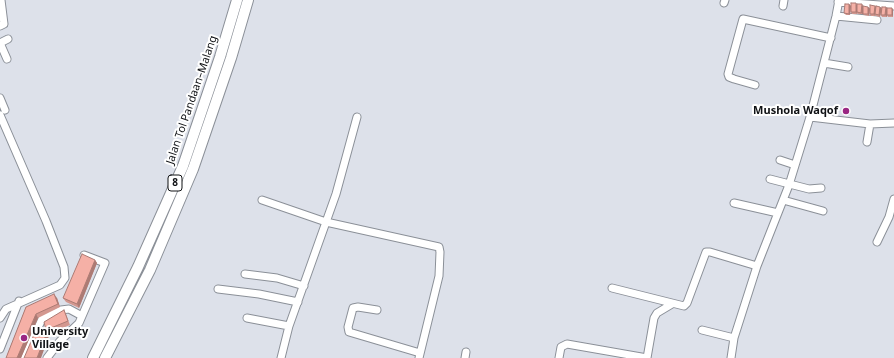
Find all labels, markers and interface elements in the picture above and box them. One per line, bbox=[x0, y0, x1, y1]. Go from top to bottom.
street label: Jalan Tol Pandaan–Malang bbox=[164, 34, 220, 166]
place label: Mushola Waqof bbox=[753, 104, 838, 118]
marker: Mushola Waqof bbox=[841, 106, 851, 116]
road number: 8 bbox=[168, 175, 182, 191]
place label: University Village bbox=[32, 325, 88, 351]
marker: University Village bbox=[19, 333, 29, 343]

